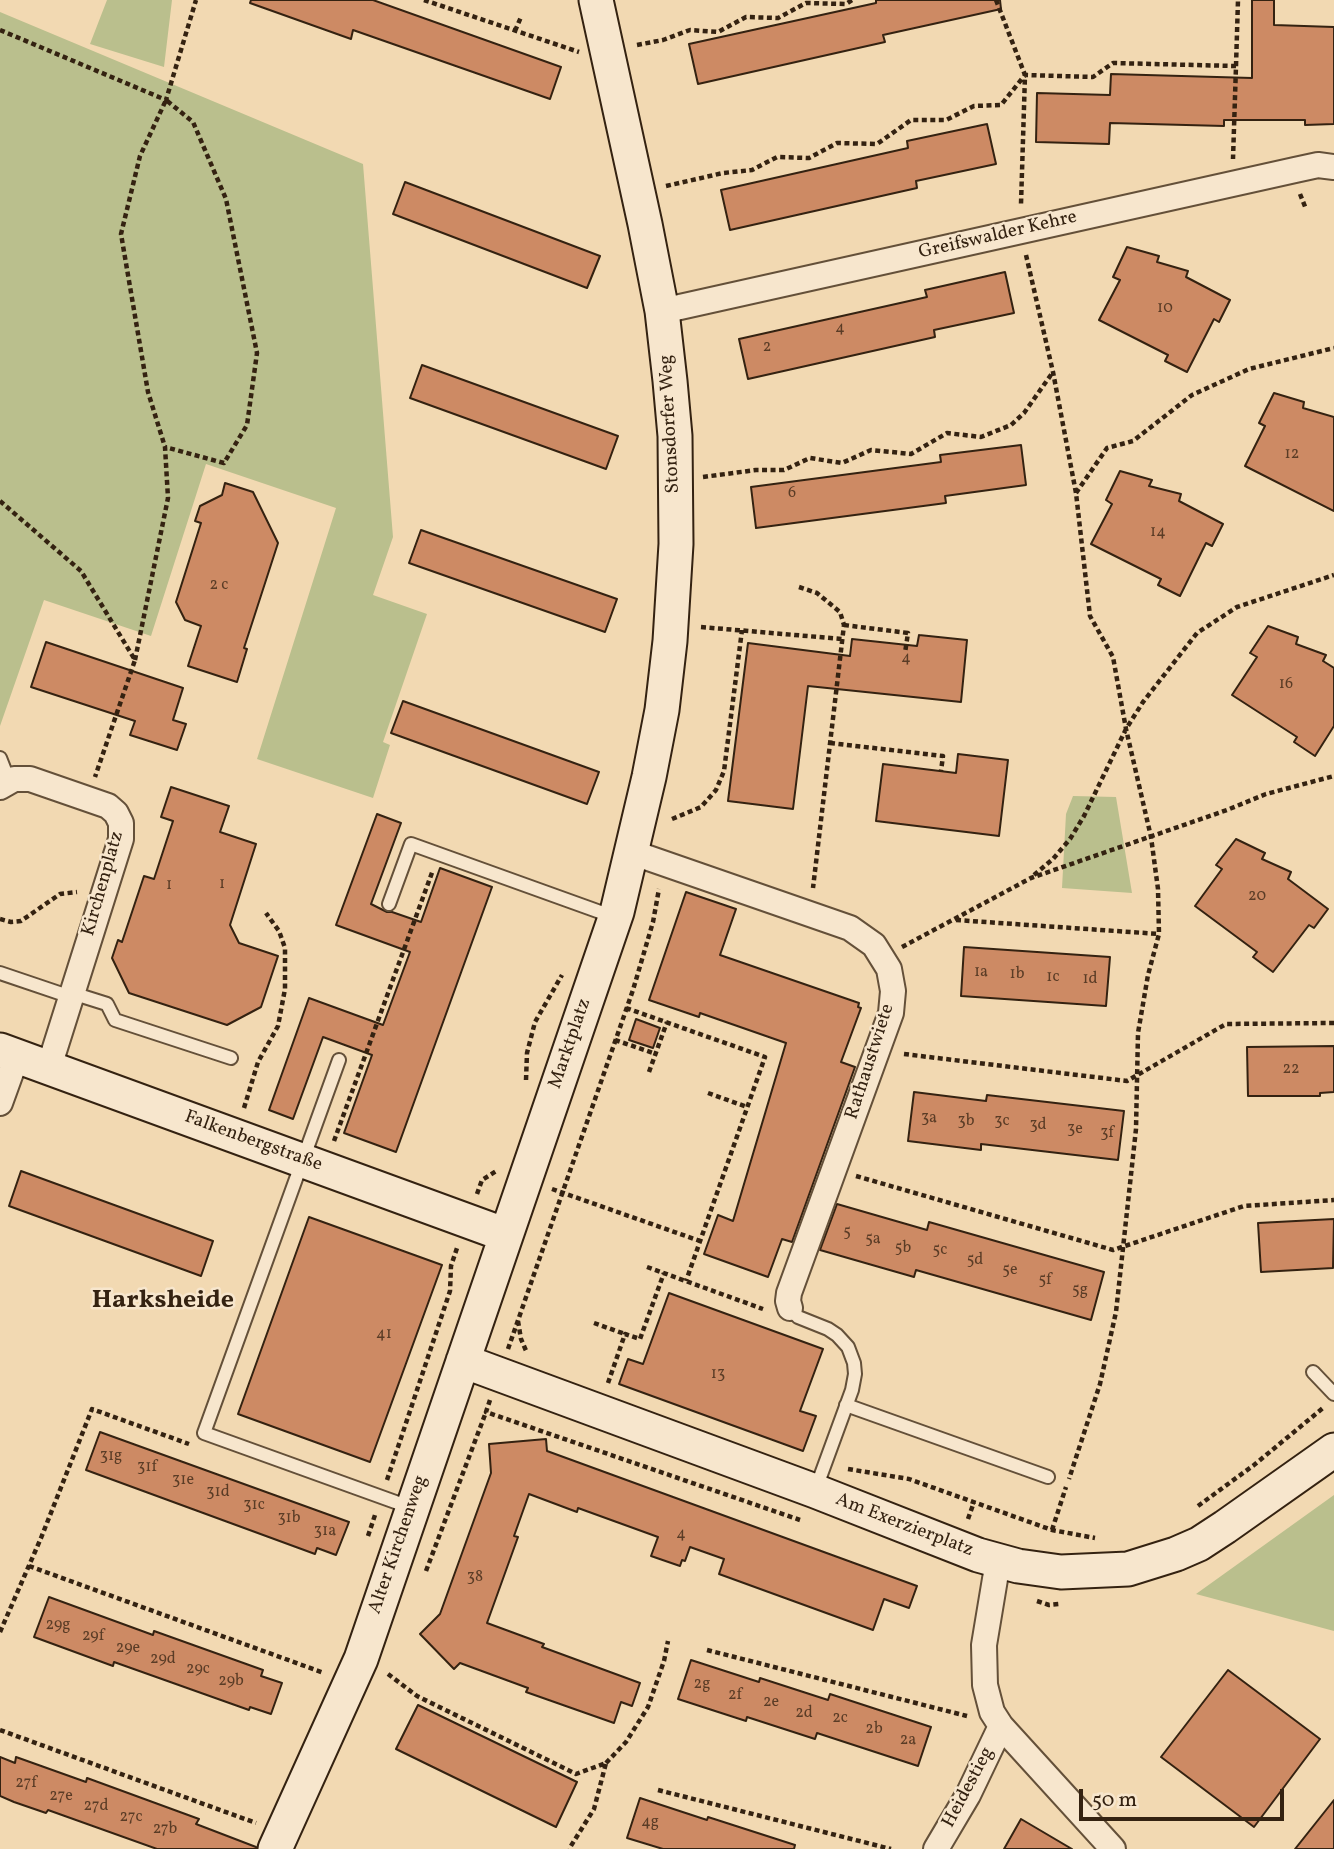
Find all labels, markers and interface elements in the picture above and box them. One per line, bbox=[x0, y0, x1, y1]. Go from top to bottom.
street label: Greifswalder Kehre bbox=[917, 207, 1079, 265]
house number: 10 bbox=[1157, 299, 1173, 319]
house number: 4 bbox=[835, 319, 845, 339]
house number: 2 bbox=[763, 338, 771, 358]
street label: Stonsdorfer Weg bbox=[656, 354, 686, 494]
house number: 12 bbox=[1285, 445, 1299, 465]
house number: 6 bbox=[788, 484, 796, 504]
house number: 14 bbox=[1150, 523, 1166, 543]
house number: 2 c bbox=[210, 576, 228, 596]
house number: 4 bbox=[901, 649, 911, 669]
house number: 16 bbox=[1279, 675, 1293, 695]
street label: Kirchenplatz bbox=[78, 829, 130, 939]
house number: 1 bbox=[219, 875, 225, 895]
house number: 1 bbox=[166, 876, 172, 896]
house number: 20 bbox=[1248, 887, 1266, 907]
house number: 1a bbox=[974, 963, 988, 983]
house number: 1b bbox=[1010, 965, 1024, 985]
house number: 1c bbox=[1046, 968, 1060, 988]
house number: 1d bbox=[1082, 970, 1098, 990]
street label: Marktplatz bbox=[545, 996, 597, 1092]
street label: Rathaustwiete bbox=[842, 1001, 900, 1123]
house number: 22 bbox=[1282, 1060, 1300, 1080]
street label: Falkenbergstraße bbox=[181, 1107, 325, 1177]
house number: 3a bbox=[921, 1109, 937, 1129]
house number: 3b bbox=[958, 1112, 974, 1132]
house number: 3c bbox=[994, 1112, 1010, 1132]
house number: 3d bbox=[1029, 1116, 1047, 1136]
house number: 3e bbox=[1067, 1120, 1083, 1140]
house number: 3f bbox=[1100, 1124, 1114, 1144]
house number: 5 bbox=[843, 1223, 851, 1243]
house number: 5a bbox=[865, 1230, 881, 1250]
house number: 5b bbox=[895, 1239, 911, 1259]
house number: 5c bbox=[933, 1241, 947, 1261]
house number: 5d bbox=[967, 1251, 983, 1271]
house number: 5e bbox=[1002, 1261, 1018, 1281]
house number: 5f bbox=[1038, 1271, 1052, 1291]
house number: 5g bbox=[1072, 1281, 1088, 1301]
district label: Harksheide bbox=[92, 1286, 234, 1318]
house number: 41 bbox=[376, 1325, 392, 1345]
house number: 13 bbox=[711, 1365, 725, 1385]
house number: 31g bbox=[100, 1447, 122, 1467]
house number: 31f bbox=[137, 1458, 157, 1478]
house number: 31e bbox=[172, 1471, 194, 1491]
street label: Alter Kirchenweg bbox=[365, 1473, 433, 1617]
house number: 31d bbox=[206, 1483, 230, 1503]
street label: Am Exerzierplatz bbox=[832, 1489, 976, 1563]
house number: 31c bbox=[243, 1496, 265, 1516]
house number: 31b bbox=[277, 1509, 301, 1529]
house number: 31a bbox=[314, 1522, 336, 1542]
house number: 4 bbox=[676, 1525, 686, 1545]
house number: 38 bbox=[467, 1568, 483, 1588]
house number: 29g bbox=[46, 1616, 70, 1636]
house number: 29f bbox=[82, 1627, 104, 1647]
house number: 29e bbox=[116, 1639, 140, 1659]
house number: 29d bbox=[150, 1650, 176, 1670]
house number: 29c bbox=[186, 1660, 210, 1680]
house number: 29b bbox=[218, 1672, 244, 1692]
house number: 2g bbox=[694, 1675, 710, 1695]
house number: 2f bbox=[728, 1686, 742, 1706]
house number: 2e bbox=[763, 1693, 779, 1713]
house number: 2d bbox=[795, 1704, 813, 1724]
house number: 2c bbox=[832, 1709, 848, 1729]
house number: 2b bbox=[865, 1720, 883, 1740]
house number: 2a bbox=[900, 1731, 916, 1751]
street label: Heidestieg bbox=[938, 1744, 1000, 1832]
house number: 27f bbox=[15, 1774, 37, 1794]
scale bar bbox=[1082, 1776, 1287, 1820]
text: 50 m bbox=[1092, 1786, 1137, 1815]
house number: 27e bbox=[49, 1787, 73, 1807]
house number: 27d bbox=[84, 1797, 108, 1817]
house number: 27c bbox=[119, 1808, 143, 1828]
house number: 4g bbox=[641, 1813, 659, 1833]
house number: 27b bbox=[153, 1820, 177, 1840]

